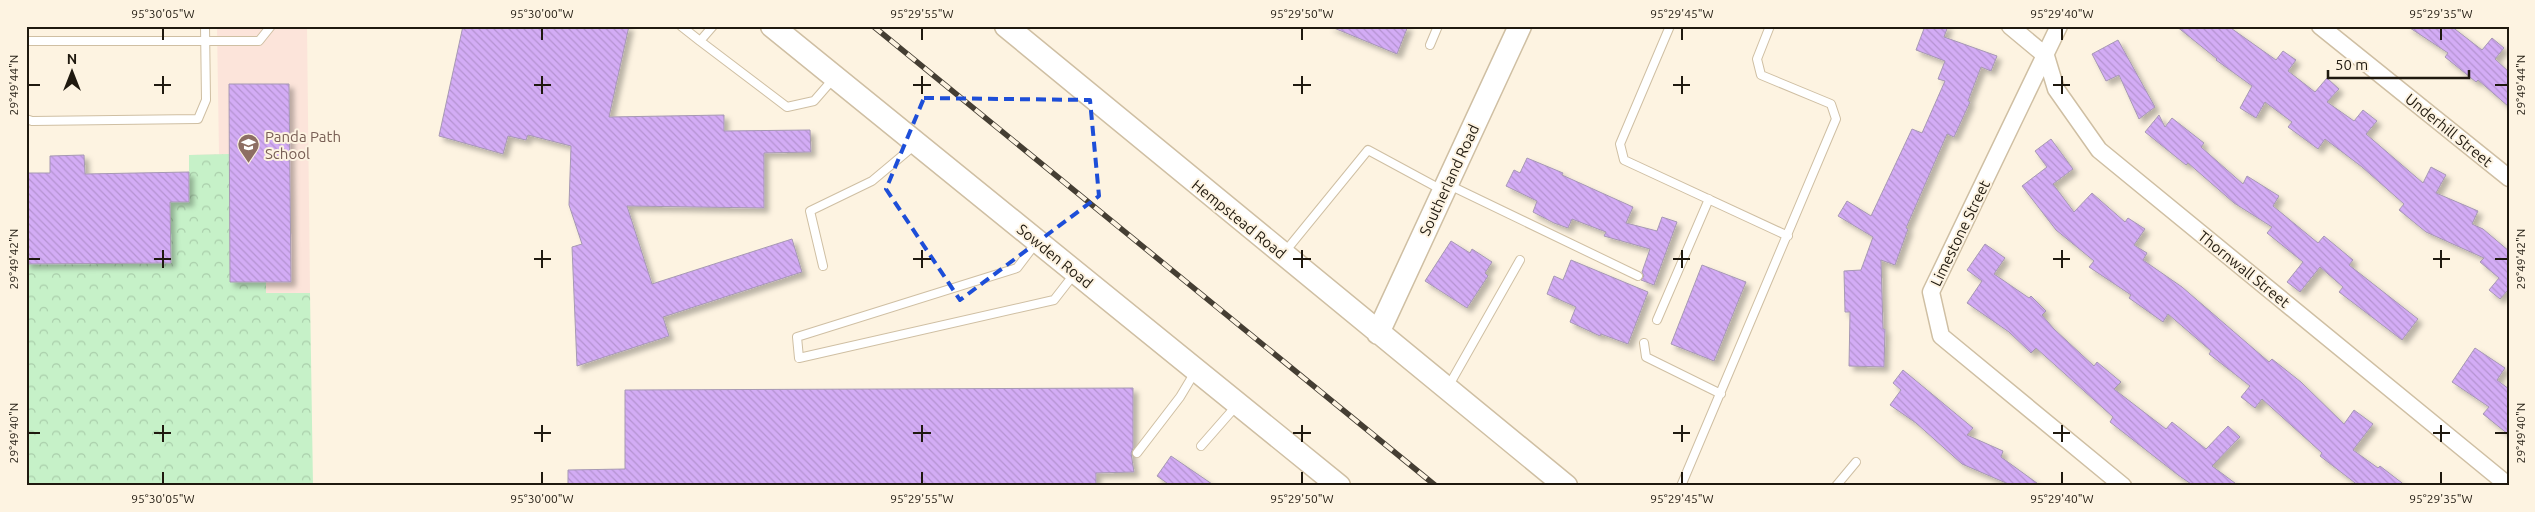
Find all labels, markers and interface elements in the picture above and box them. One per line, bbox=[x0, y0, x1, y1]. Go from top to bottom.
text: 95°30'05"W bbox=[131, 7, 195, 20]
text: 95°30'00"W bbox=[510, 7, 574, 20]
text: 95°29'55"W bbox=[890, 7, 954, 20]
text: 95°29'50"W bbox=[1270, 7, 1334, 20]
text: 95°29'45"W bbox=[1650, 7, 1714, 20]
text: 95°29'40"W bbox=[2030, 7, 2094, 20]
text: 95°29'35"W bbox=[2409, 7, 2473, 20]
north arrow bbox=[48, 48, 98, 98]
scale bar bbox=[2328, 48, 2469, 80]
text: N bbox=[67, 51, 77, 67]
text: 29°49'44"N bbox=[7, 55, 20, 115]
text: 29°49'44"N bbox=[2514, 55, 2527, 115]
text: 50 m bbox=[2335, 56, 2368, 73]
street label: Underhill Street bbox=[2402, 90, 2496, 170]
street label: Southerland Road bbox=[1416, 122, 1482, 238]
place label: Panda Path School bbox=[265, 128, 341, 162]
school or university icon: Panda Path School bbox=[237, 133, 261, 164]
street label: Hempstead Road bbox=[1189, 176, 1289, 262]
street label: Limestone Street bbox=[1927, 177, 1993, 289]
street label: Sowden Road bbox=[1014, 220, 1096, 292]
street label: Thornwall Street bbox=[2195, 227, 2293, 311]
text: 29°49'42"N bbox=[7, 229, 20, 289]
text: 29°49'42"N bbox=[2514, 229, 2527, 289]
text: 29°49'40"N bbox=[7, 403, 20, 463]
text: 29°49'40"N bbox=[2514, 403, 2527, 463]
text: 95°30'05"W bbox=[131, 492, 195, 505]
text: 95°30'00"W bbox=[510, 492, 574, 505]
text: 95°29'55"W bbox=[890, 492, 954, 505]
text: 95°29'50"W bbox=[1270, 492, 1334, 505]
text: 95°29'45"W bbox=[1650, 492, 1714, 505]
text: 95°29'40"W bbox=[2030, 492, 2094, 505]
text: 95°29'35"W bbox=[2409, 492, 2473, 505]

